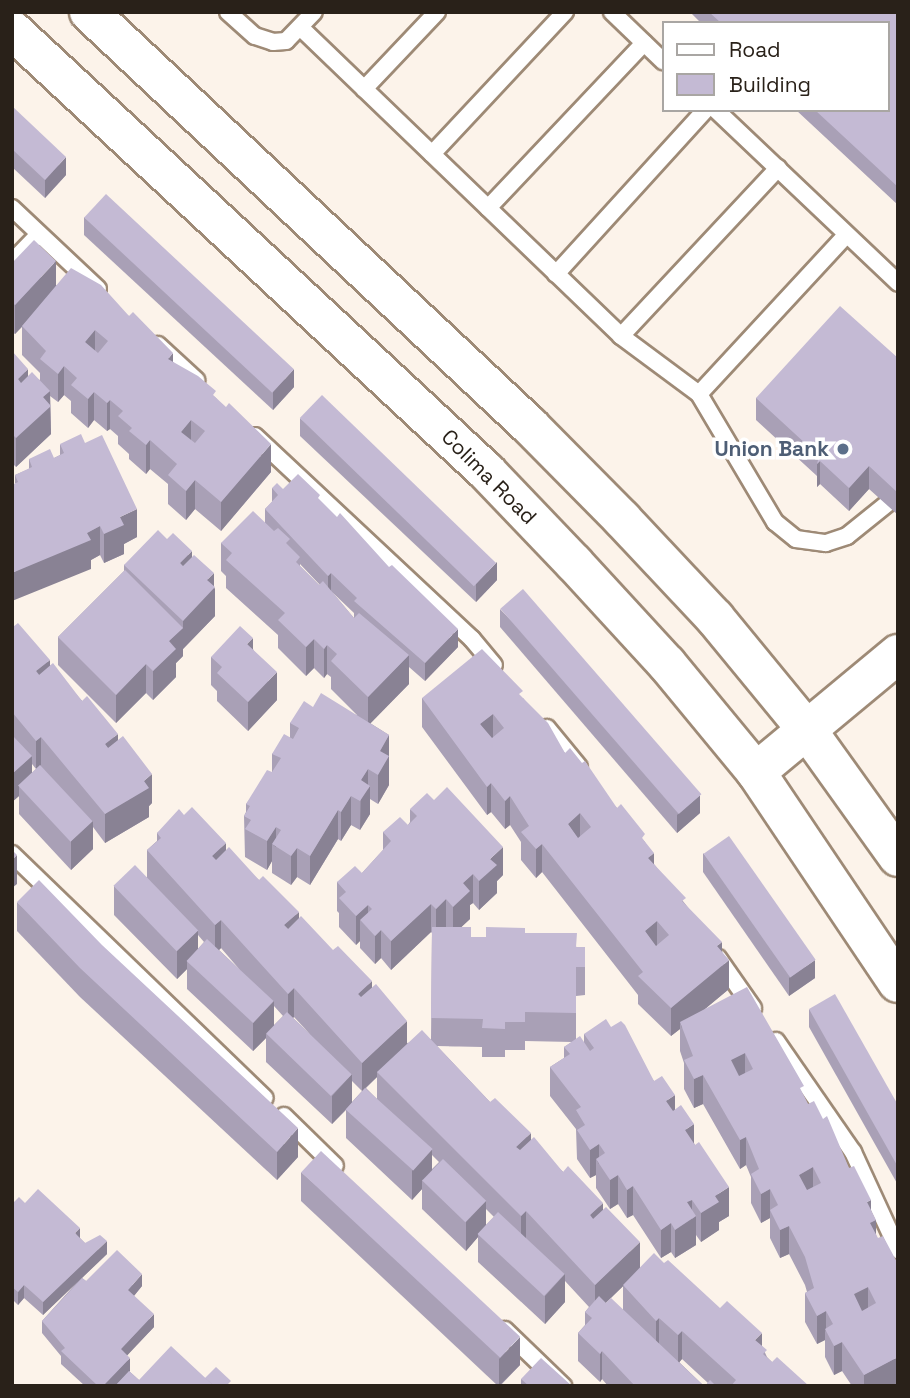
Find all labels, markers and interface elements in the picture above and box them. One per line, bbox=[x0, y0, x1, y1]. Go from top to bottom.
legend bbox=[662, 21, 889, 112]
text: Road bbox=[729, 36, 781, 63]
text: Building bbox=[729, 71, 811, 98]
street label: Colima Road bbox=[436, 424, 542, 530]
place label: Union Bank bbox=[714, 436, 829, 462]
marker: Union Bank bbox=[835, 441, 851, 457]

